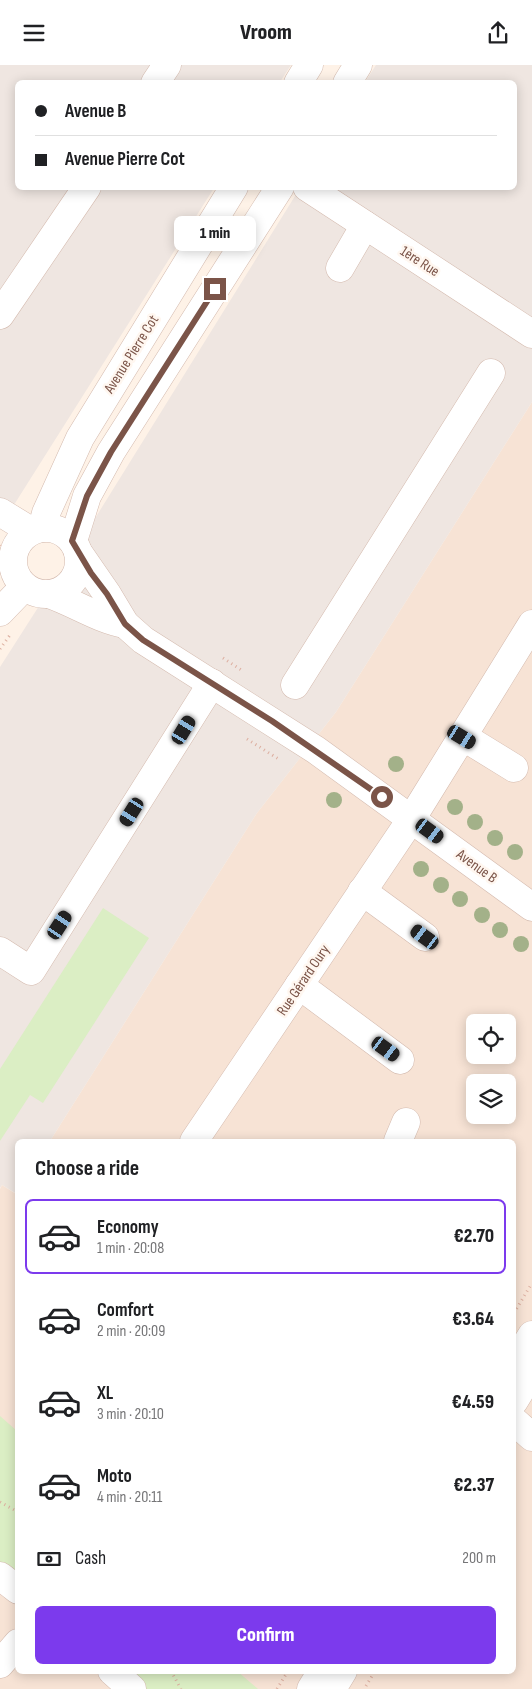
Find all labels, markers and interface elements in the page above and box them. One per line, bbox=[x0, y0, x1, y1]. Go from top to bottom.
icon: menu bbox=[20, 19, 48, 47]
text: Vroom bbox=[240, 19, 292, 46]
icon: share bbox=[484, 19, 512, 47]
text: Avenue B bbox=[65, 100, 126, 123]
text: Avenue Pierre Cot bbox=[65, 148, 185, 171]
callout: 1 min bbox=[174, 217, 256, 251]
text: 1 min bbox=[200, 224, 230, 243]
street label: 1ère Rue bbox=[397, 242, 443, 281]
route end bbox=[204, 278, 226, 300]
street label: Avenue Pierre Cot bbox=[99, 311, 163, 398]
car bbox=[169, 713, 198, 747]
car bbox=[445, 723, 478, 751]
route start bbox=[371, 786, 393, 808]
car bbox=[117, 795, 146, 829]
car bbox=[413, 816, 446, 846]
street label: Avenue B bbox=[452, 845, 501, 888]
car bbox=[45, 908, 74, 942]
car bbox=[408, 922, 441, 952]
street label: Rue Gérard Oury bbox=[273, 941, 334, 1019]
map controls bbox=[466, 1014, 516, 1124]
button: locate bbox=[466, 1014, 516, 1064]
car bbox=[369, 1034, 402, 1064]
button: layers bbox=[466, 1074, 516, 1124]
text: Choose a ride bbox=[35, 1155, 139, 1182]
icon: car bbox=[37, 1214, 82, 1259]
text: Economy bbox=[97, 1216, 159, 1239]
text: €2.70 bbox=[454, 1225, 494, 1248]
text: 1 min · 20:08 bbox=[97, 1239, 164, 1258]
icon: car bbox=[37, 1297, 82, 1342]
text: Comfort bbox=[97, 1299, 154, 1322]
text: €3.64 bbox=[452, 1308, 494, 1331]
text: 2 min · 20:09 bbox=[97, 1322, 165, 1341]
icon: car bbox=[37, 1380, 82, 1425]
text: XL bbox=[97, 1382, 113, 1405]
text: €4.59 bbox=[452, 1391, 494, 1414]
text: 3 min · 20:10 bbox=[97, 1405, 164, 1424]
icon: car bbox=[37, 1463, 82, 1508]
text: Moto bbox=[97, 1465, 132, 1488]
text: €2.37 bbox=[453, 1474, 494, 1497]
text: 4 min · 20:11 bbox=[97, 1488, 162, 1507]
icon: cash bbox=[35, 1545, 63, 1573]
text: Cash bbox=[75, 1547, 106, 1570]
text: 200 m bbox=[462, 1549, 496, 1568]
button: Confirm bbox=[35, 1606, 496, 1664]

